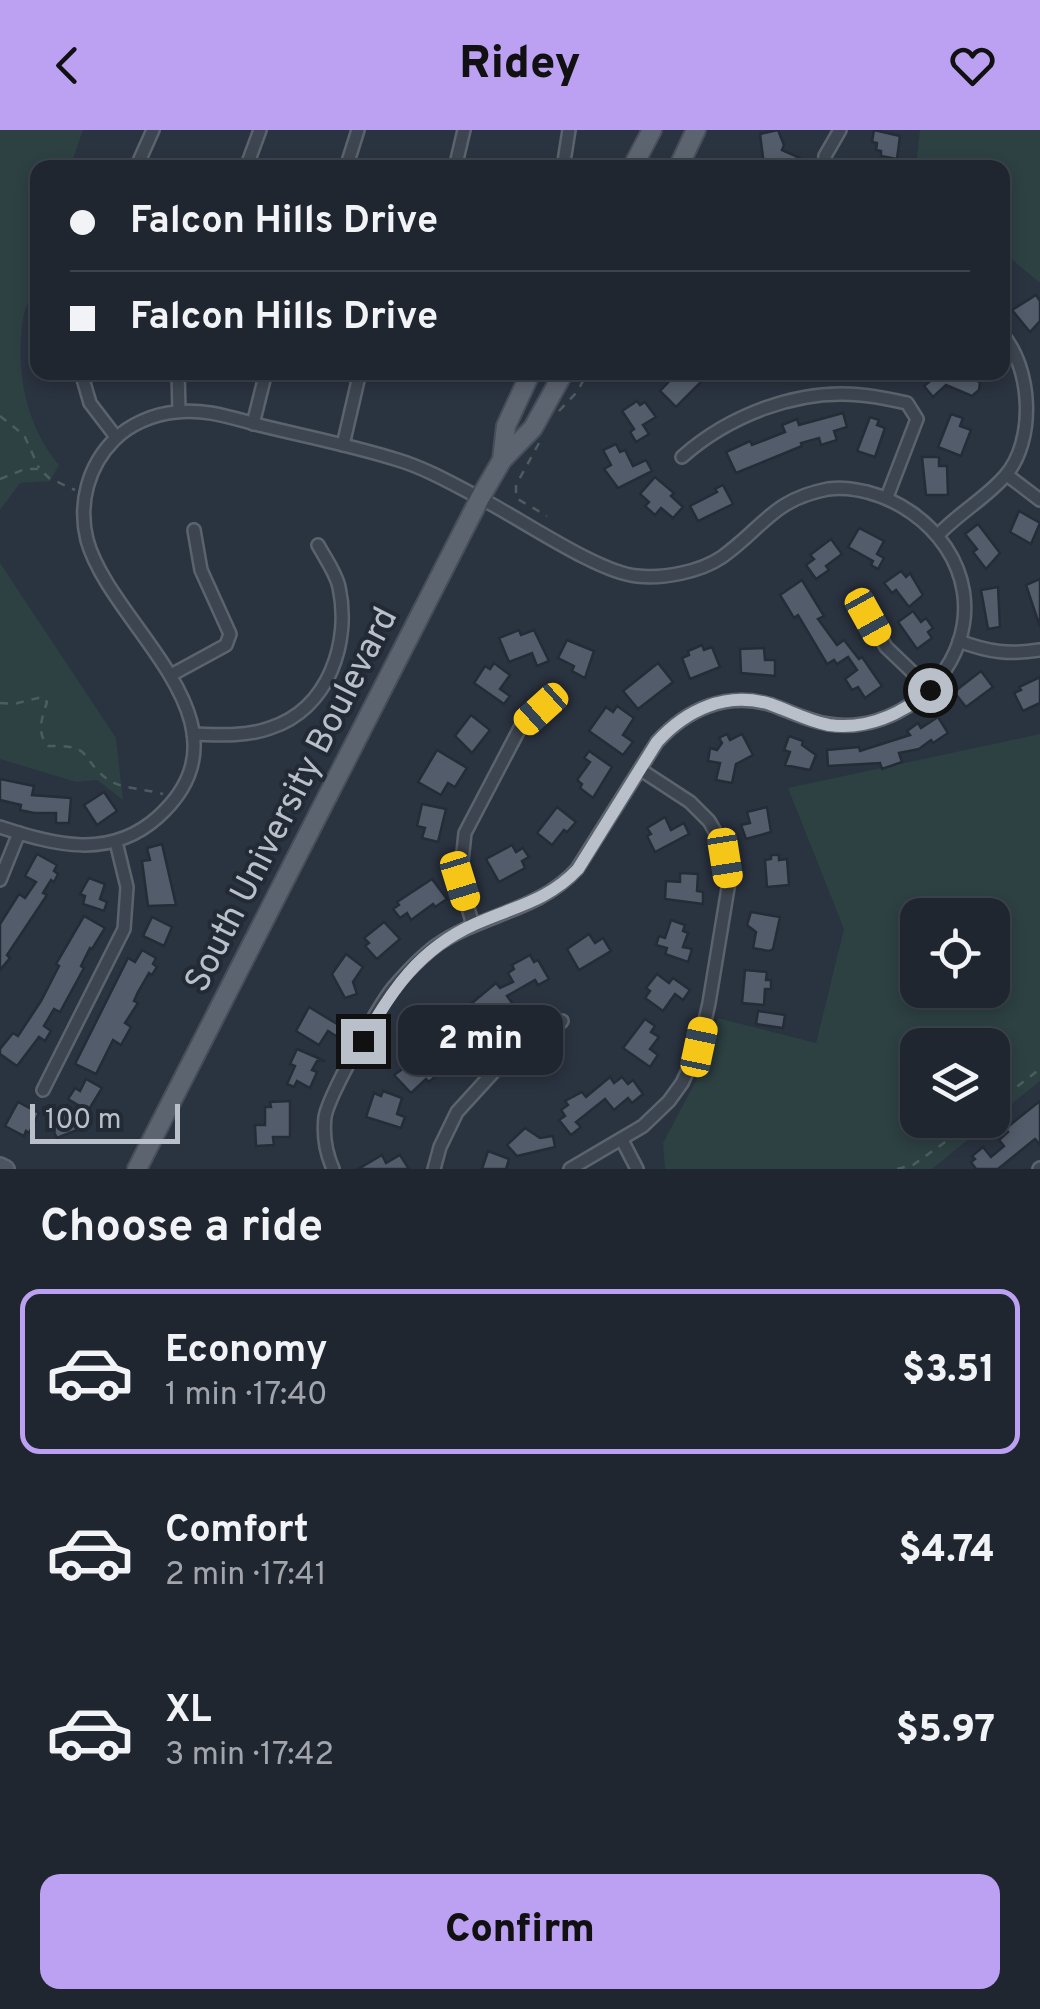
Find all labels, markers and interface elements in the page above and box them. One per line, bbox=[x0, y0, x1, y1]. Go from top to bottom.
text: Ridey bbox=[459, 37, 581, 94]
icon: back bbox=[40, 38, 95, 93]
icon: heart bbox=[945, 38, 1000, 93]
text: Falcon Hills Drive bbox=[130, 198, 438, 247]
text: Falcon Hills Drive bbox=[130, 294, 438, 343]
car bbox=[840, 583, 896, 651]
street label: South University Boulevard bbox=[176, 601, 409, 1000]
route start bbox=[908, 668, 953, 713]
car bbox=[509, 678, 573, 740]
car bbox=[705, 826, 745, 890]
car bbox=[437, 848, 483, 914]
map controls bbox=[900, 898, 1010, 1138]
button: locate bbox=[900, 898, 1010, 1008]
callout: 2 min bbox=[398, 1006, 563, 1076]
car bbox=[678, 1015, 720, 1079]
route end bbox=[341, 1019, 386, 1064]
text: 2 min bbox=[438, 1020, 523, 1060]
button: layers bbox=[900, 1028, 1010, 1138]
scale bar bbox=[30, 1099, 180, 1144]
text: 100 m bbox=[45, 1103, 121, 1139]
text: Choose a ride bbox=[40, 1200, 323, 1257]
icon: car bbox=[45, 1327, 135, 1417]
text: Economy bbox=[165, 1327, 327, 1376]
text: $3.51 bbox=[902, 1347, 995, 1396]
text: 1 min · 17:40 bbox=[165, 1376, 328, 1416]
icon: car bbox=[45, 1507, 135, 1597]
text: Comfort bbox=[165, 1507, 309, 1556]
text: $4.74 bbox=[898, 1527, 995, 1576]
text: 2 min · 17:41 bbox=[165, 1556, 327, 1596]
icon: car bbox=[45, 1687, 135, 1777]
text: XL bbox=[165, 1687, 212, 1736]
text: $5.97 bbox=[896, 1707, 995, 1756]
text: 3 min · 17:42 bbox=[165, 1736, 334, 1776]
button: Confirm bbox=[40, 1874, 1000, 1989]

